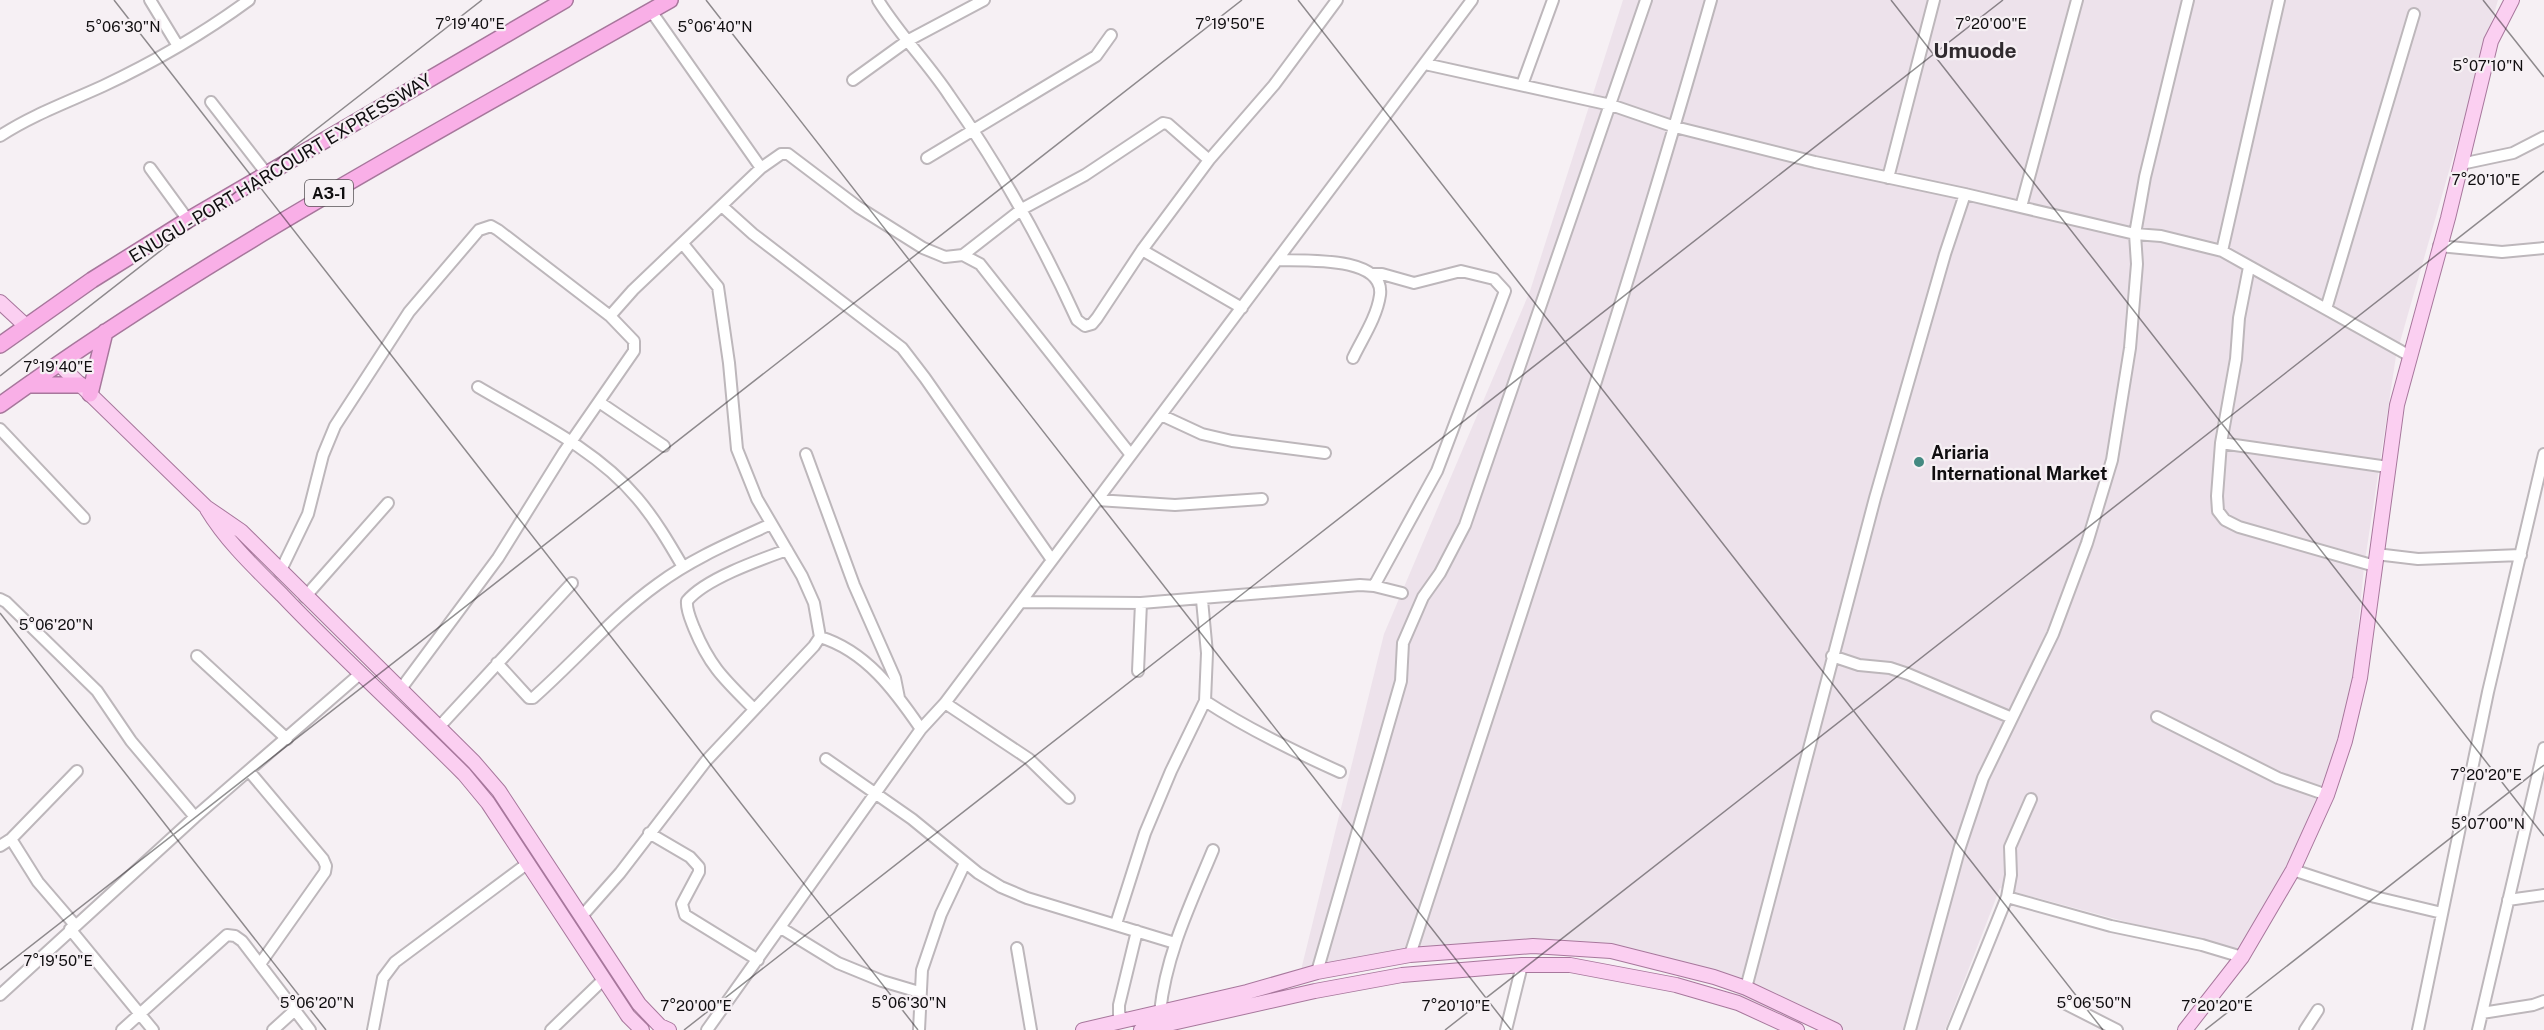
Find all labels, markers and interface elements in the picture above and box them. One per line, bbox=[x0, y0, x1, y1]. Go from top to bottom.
text: 7°19'40"E bbox=[435, 15, 505, 32]
text: 7°19'50"E bbox=[1195, 15, 1265, 32]
text: 7°20'00"E bbox=[1955, 15, 2027, 32]
text: 5°06'30"N bbox=[86, 18, 160, 35]
text: 5°06'40"N bbox=[678, 18, 753, 35]
district label: Umuode bbox=[1933, 38, 2017, 63]
text: 5°07'10"N bbox=[2452, 57, 2524, 74]
street label: ENUGU - PORT HARCOURT EXPRESSWAY bbox=[125, 69, 435, 267]
text: 7°20'10"E bbox=[2452, 171, 2520, 188]
road number: A3-1 bbox=[305, 180, 353, 206]
text: 7°19'40"E bbox=[23, 358, 93, 375]
place label: Ariaria International Market bbox=[1931, 442, 2107, 484]
marker: Ariaria International Market bbox=[1912, 455, 1926, 469]
text: 5°06'20"N bbox=[19, 616, 93, 633]
text: 7°20'20"E bbox=[2450, 766, 2522, 783]
text: 5°07'00"N bbox=[2451, 815, 2525, 832]
text: 7°19'50"E bbox=[23, 952, 93, 969]
text: 5°06'20"N bbox=[280, 994, 354, 1011]
text: 5°06'30"N bbox=[872, 994, 946, 1011]
text: 5°06'50"N bbox=[2056, 994, 2132, 1011]
text: 7°20'00"E bbox=[660, 997, 732, 1014]
text: 7°20'10"E bbox=[1422, 997, 1490, 1014]
text: 7°20'20"E bbox=[2181, 997, 2253, 1014]

